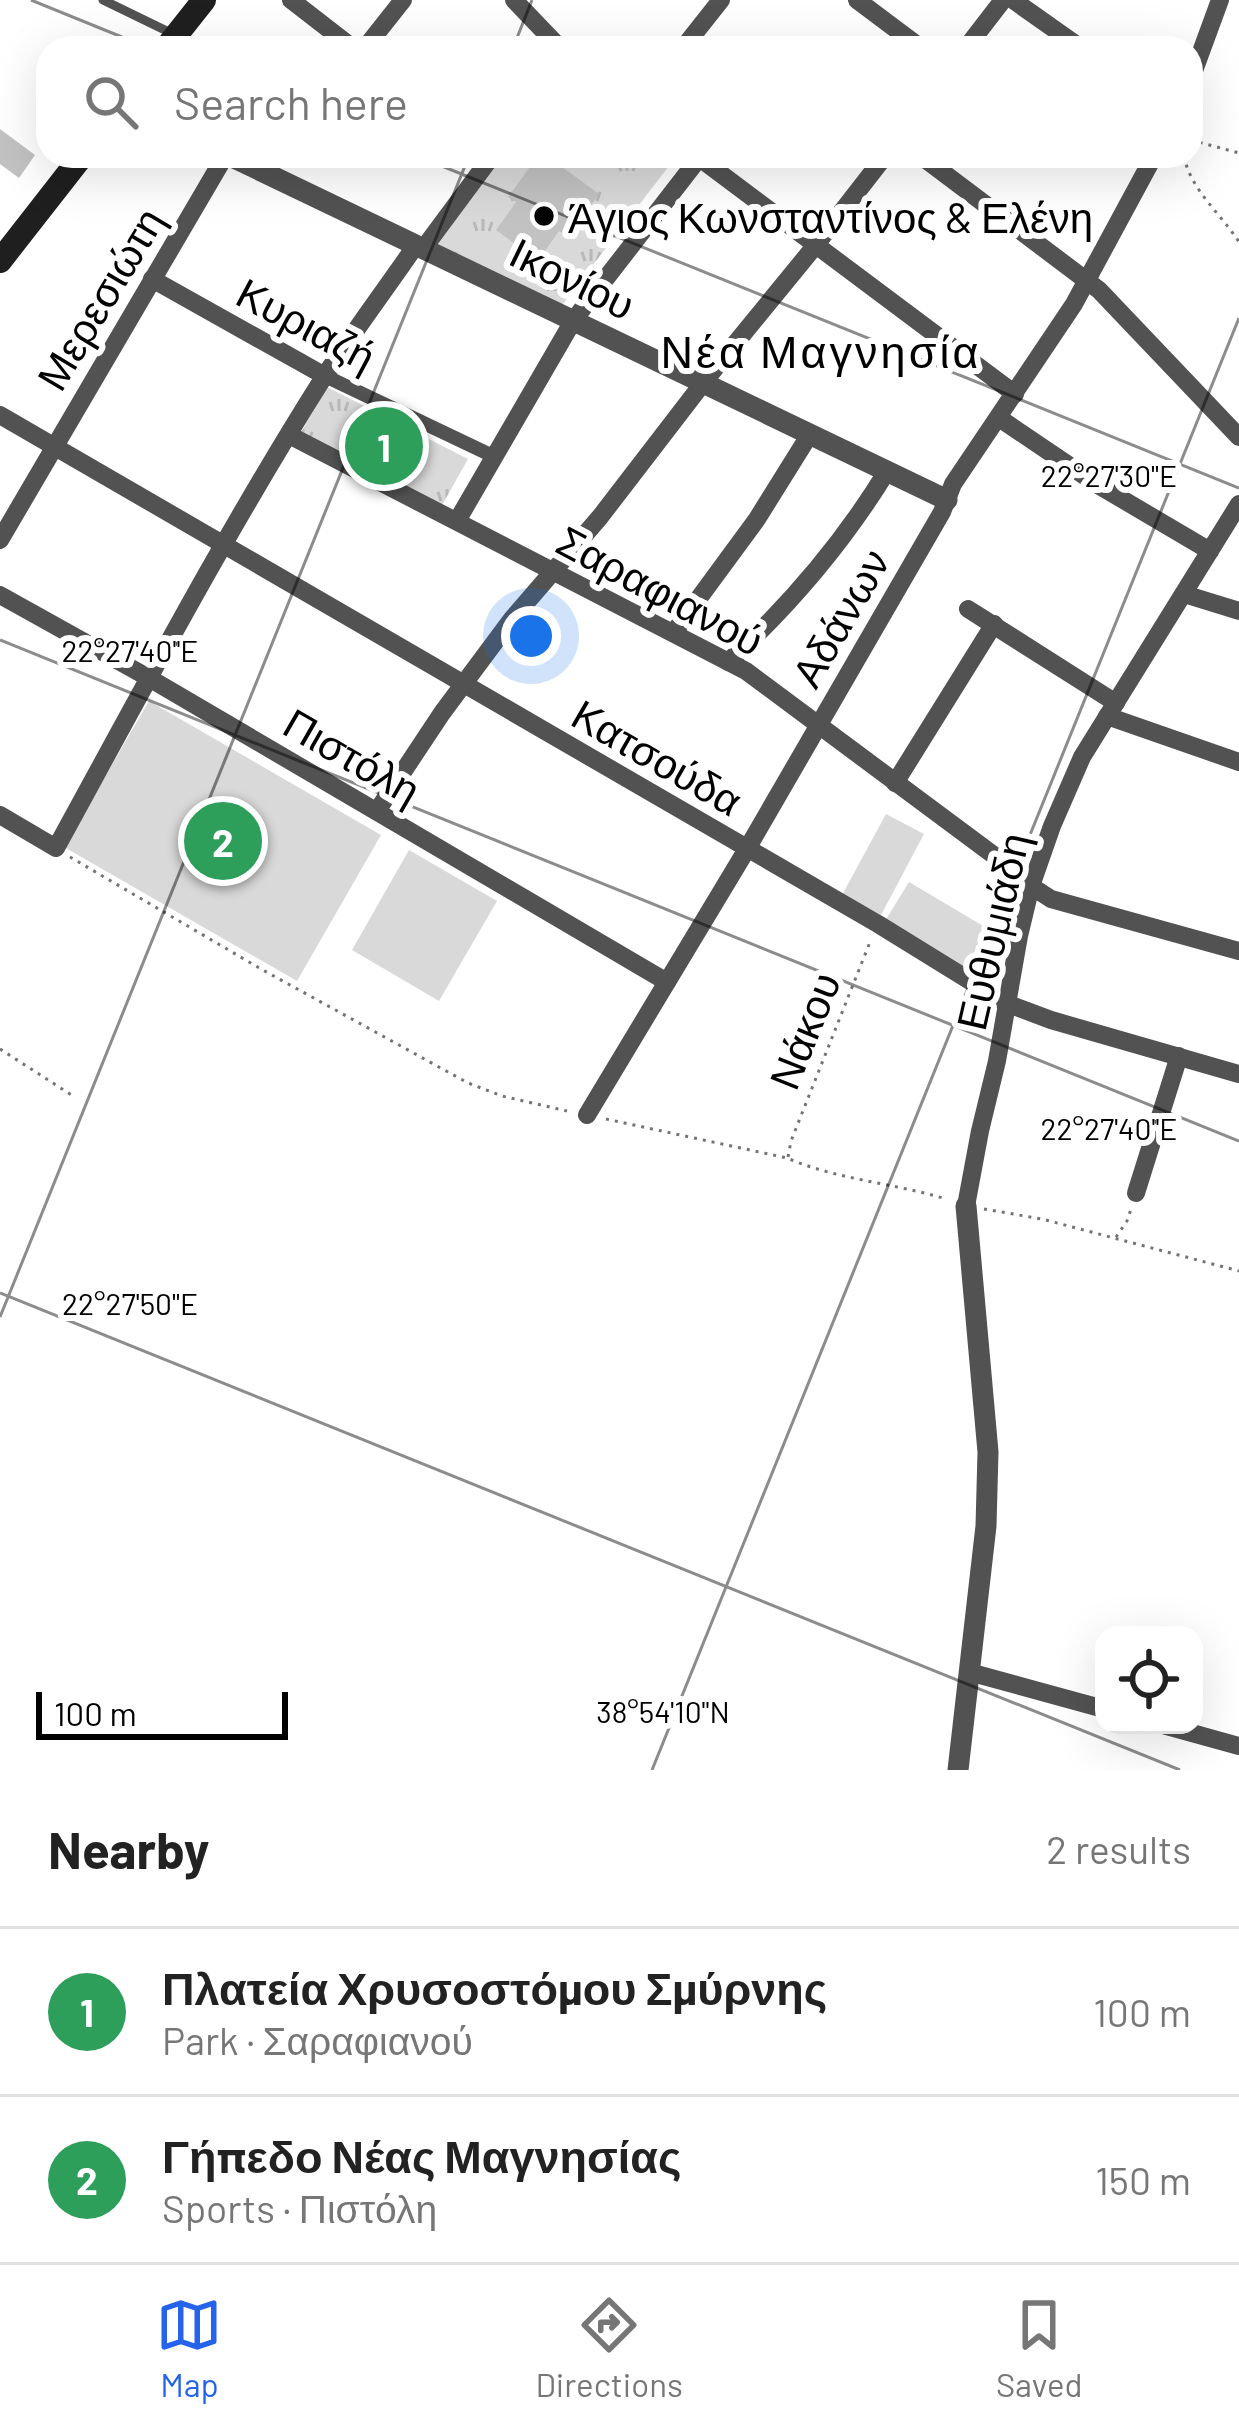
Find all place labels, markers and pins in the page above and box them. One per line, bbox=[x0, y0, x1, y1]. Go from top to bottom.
place label: Άγιος Κωνσταντίνος & Ελένη bbox=[568, 191, 1093, 242]
marker: Άγιος Κωνσταντίνος & Ελένη bbox=[531, 203, 557, 229]
pin: 1 bbox=[345, 401, 423, 491]
pin: 2 bbox=[184, 796, 262, 886]

